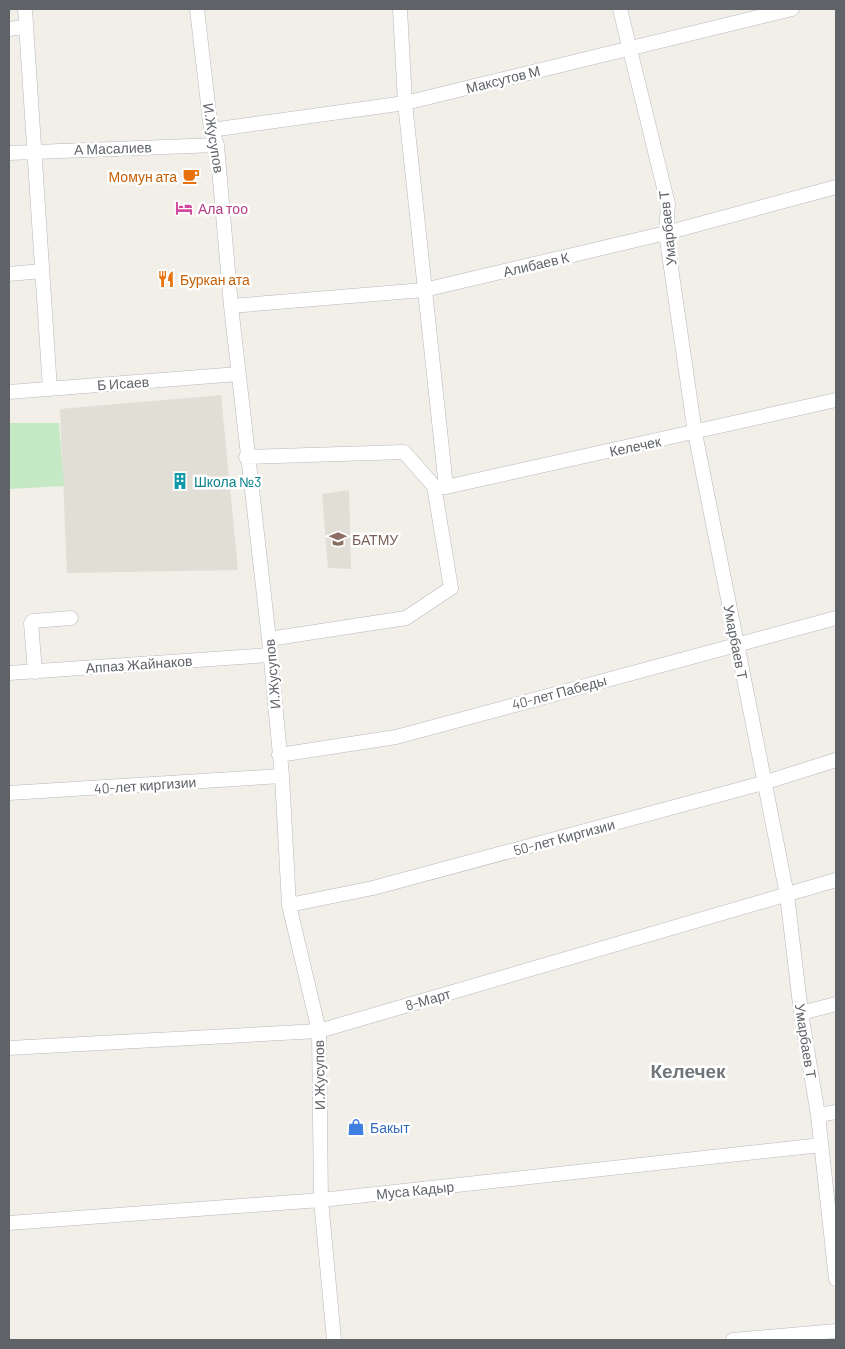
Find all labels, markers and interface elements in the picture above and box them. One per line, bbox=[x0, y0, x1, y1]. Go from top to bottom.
street label: Максутов М bbox=[464, 62, 542, 96]
street label: И.Жусупов bbox=[200, 102, 228, 174]
street label: А Масалиев bbox=[74, 138, 152, 158]
cafe icon: Момун ата bbox=[181, 166, 201, 186]
place label: Момун ата bbox=[109, 168, 177, 185]
street label: Умарбаев Т bbox=[655, 189, 679, 266]
hotel icon: Ала тоо bbox=[174, 198, 194, 218]
place label: Ала тоо bbox=[198, 200, 248, 217]
street label: Алибаев К bbox=[501, 248, 571, 280]
restaurant icon: Буркан ата bbox=[156, 269, 176, 289]
place label: Буркан ата bbox=[180, 271, 250, 288]
street label: Б Исаев bbox=[96, 373, 150, 393]
street label: Келечек bbox=[608, 432, 663, 460]
building icon: Школа №3 bbox=[170, 471, 190, 491]
place label: Школа №3 bbox=[194, 473, 262, 490]
school or university icon: БАТМУ bbox=[328, 529, 348, 549]
place label: БАТМУ bbox=[352, 531, 398, 548]
street label: Умарбаев Т bbox=[720, 603, 752, 681]
street label: И.Жусупов bbox=[260, 638, 284, 710]
street label: Аппаз Жайнаков bbox=[85, 652, 193, 676]
street label: 40-лет Пабеды bbox=[510, 671, 608, 713]
street label: 40-лет киргизии bbox=[93, 773, 197, 797]
street label: 50-лет Киргизии bbox=[512, 815, 616, 859]
street label: 8-Март bbox=[403, 984, 453, 1014]
street label: Умарбаев Т bbox=[792, 1002, 820, 1080]
street label: И.Жусупов bbox=[310, 1040, 328, 1110]
district label: Келечек bbox=[650, 1059, 726, 1082]
shop icon: Бакыт bbox=[346, 1117, 366, 1137]
place label: Бакыт bbox=[370, 1119, 410, 1136]
street label: Муса Кадыр bbox=[375, 1177, 455, 1203]

